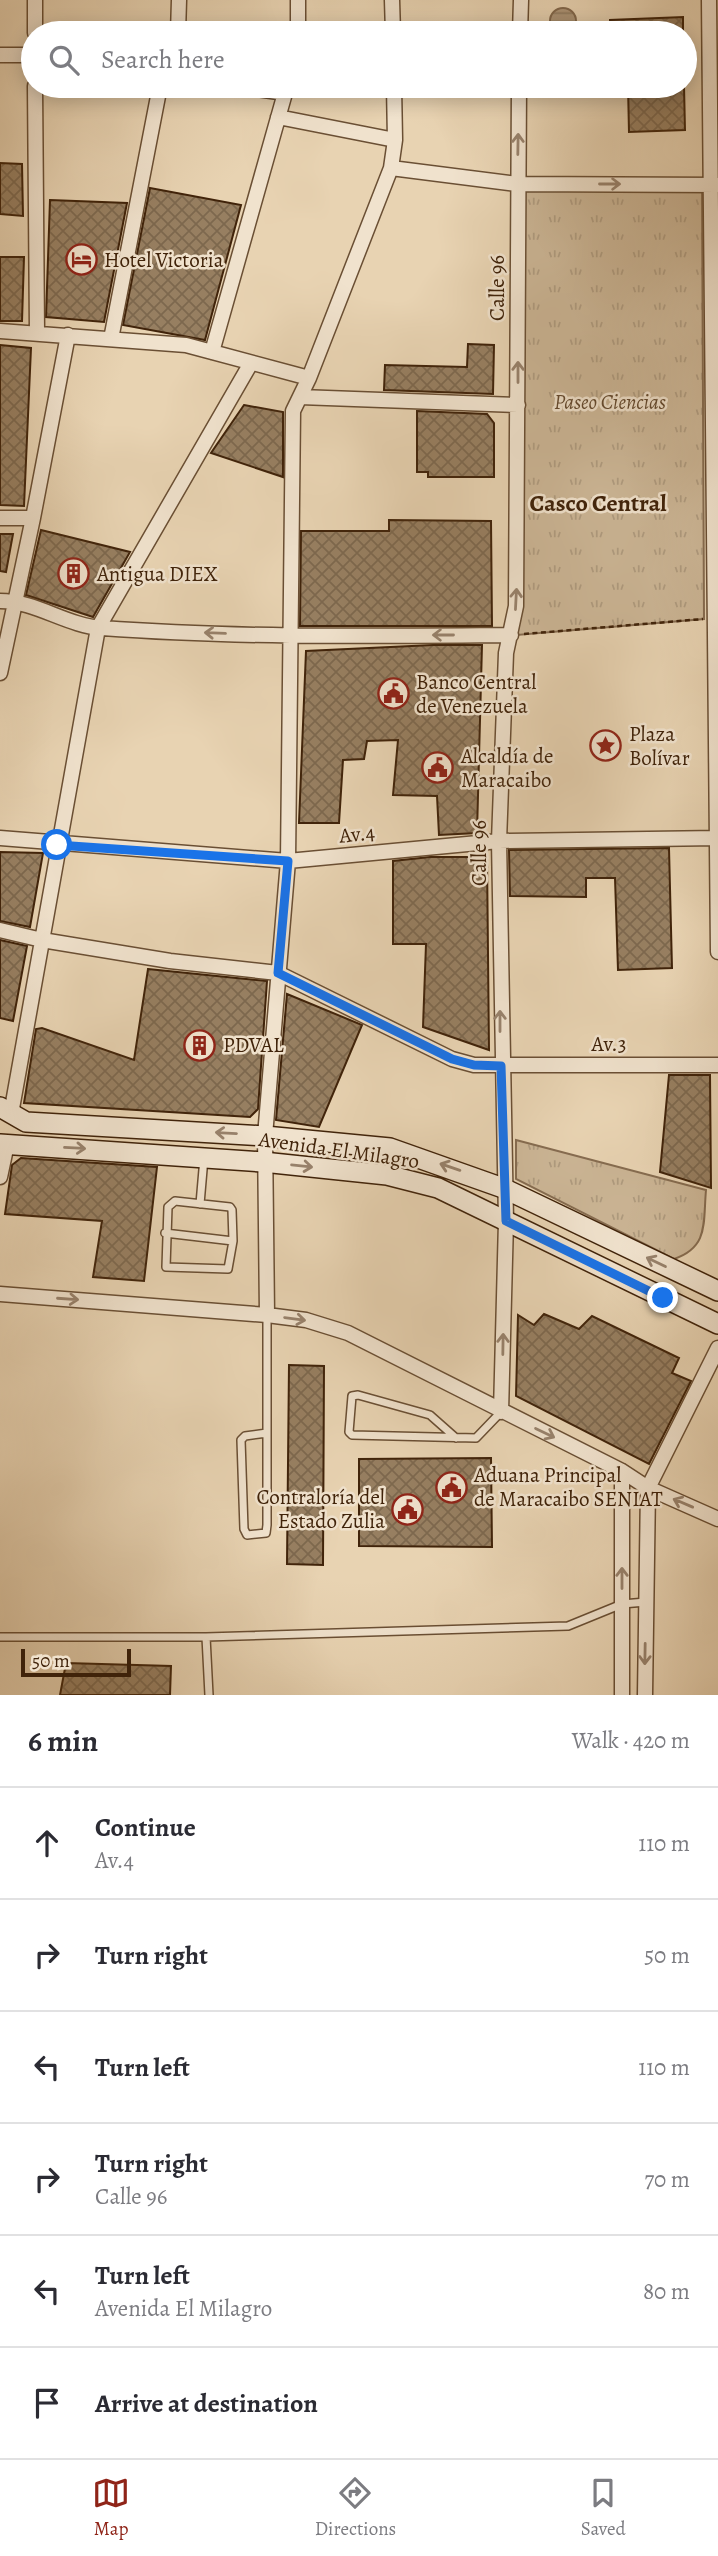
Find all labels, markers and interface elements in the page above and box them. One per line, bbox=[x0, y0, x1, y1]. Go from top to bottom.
search box bbox=[21, 21, 697, 98]
icon: search bbox=[45, 41, 83, 79]
text: Search here bbox=[101, 42, 225, 77]
one-way arrow bbox=[511, 133, 525, 156]
one-way arrow bbox=[598, 177, 621, 191]
hotel icon: Hotel Victoria bbox=[64, 243, 98, 277]
place label: Hotel Victoria bbox=[104, 246, 224, 274]
street label: Calle 96 bbox=[483, 255, 511, 321]
one-way arrow bbox=[511, 360, 525, 383]
park label: Paseo Ciencias bbox=[554, 388, 666, 416]
district label: Casco Central bbox=[529, 487, 667, 519]
building icon: Antigua DIEX bbox=[57, 557, 91, 591]
place label: Antigua DIEX bbox=[96, 560, 218, 588]
one-way arrow bbox=[509, 588, 522, 611]
one-way arrow bbox=[204, 627, 227, 640]
one-way arrow bbox=[432, 628, 455, 642]
place label: Banco Central de Venezuela bbox=[416, 668, 536, 720]
public building icon: Banco Central de Venezuela bbox=[376, 677, 410, 711]
place label: Plaza Bolívar bbox=[629, 720, 690, 772]
place icon: Plaza Bolívar bbox=[589, 729, 623, 763]
place label: Alcaldía de Maracaibo bbox=[460, 742, 553, 794]
public building icon: Alcaldía de Maracaibo bbox=[421, 751, 455, 785]
street label: Av.4 bbox=[337, 818, 376, 850]
street label: Calle 96 bbox=[465, 820, 493, 886]
route start bbox=[41, 829, 72, 860]
one-way arrow bbox=[493, 1010, 507, 1033]
building icon: PDVAL bbox=[183, 1028, 217, 1062]
street label: Av.3 bbox=[591, 1030, 626, 1058]
place label: PDVAL bbox=[223, 1031, 284, 1059]
street label: Avenida El Milagro bbox=[256, 1125, 421, 1175]
one-way arrow bbox=[215, 1127, 238, 1140]
one-way arrow bbox=[63, 1141, 86, 1154]
one-way arrow bbox=[290, 1160, 313, 1173]
one-way arrow bbox=[439, 1160, 461, 1172]
one-way arrow bbox=[646, 1255, 667, 1269]
route end bbox=[647, 1282, 678, 1313]
one-way arrow bbox=[56, 1293, 79, 1306]
one-way arrow bbox=[283, 1312, 306, 1325]
one-way arrow bbox=[496, 1333, 510, 1356]
one-way arrow bbox=[534, 1427, 555, 1441]
place label: Aduana Principal de Maracaibo SENIAT bbox=[473, 1461, 663, 1513]
public building icon: Aduana Principal de Maracaibo SENIAT bbox=[434, 1470, 468, 1504]
place label: Contraloría del Estado Zulia bbox=[256, 1483, 385, 1535]
public building icon: Contraloría del Estado Zulia bbox=[391, 1492, 425, 1526]
one-way arrow bbox=[673, 1496, 694, 1509]
one-way arrow bbox=[615, 1567, 629, 1590]
one-way arrow bbox=[638, 1643, 652, 1666]
scale bar bbox=[21, 1646, 131, 1678]
text: 50 m bbox=[32, 1648, 70, 1674]
text: 6 min bbox=[28, 1721, 98, 1761]
text: Walk · 420 m bbox=[572, 1725, 690, 1756]
text: Continue bbox=[95, 1810, 196, 1845]
icon: ahead bbox=[28, 1824, 66, 1862]
text: 110 m bbox=[638, 1828, 690, 1859]
text: Av.4 bbox=[95, 1845, 134, 1876]
icon: right bbox=[28, 1936, 66, 1974]
text: Turn right bbox=[95, 1938, 208, 1973]
text: 50 m bbox=[644, 1940, 690, 1971]
icon: left bbox=[28, 2048, 66, 2086]
text: Turn left bbox=[95, 2050, 190, 2085]
text: 110 m bbox=[638, 2052, 690, 2083]
text: Turn right bbox=[95, 2146, 208, 2181]
icon: right bbox=[28, 2160, 66, 2198]
text: 70 m bbox=[644, 2164, 690, 2195]
text: Calle 96 bbox=[95, 2181, 167, 2212]
text: Turn left bbox=[95, 2258, 190, 2293]
icon: left bbox=[28, 2272, 66, 2310]
text: 80 m bbox=[643, 2276, 690, 2307]
text: Avenida El Milagro bbox=[95, 2293, 272, 2324]
icon: arrive bbox=[28, 2384, 66, 2422]
text: Arrive at destination bbox=[95, 2386, 318, 2421]
tab: Map bbox=[92, 2474, 130, 2542]
tab: Directions bbox=[315, 2474, 396, 2542]
tab: Saved bbox=[581, 2474, 626, 2542]

